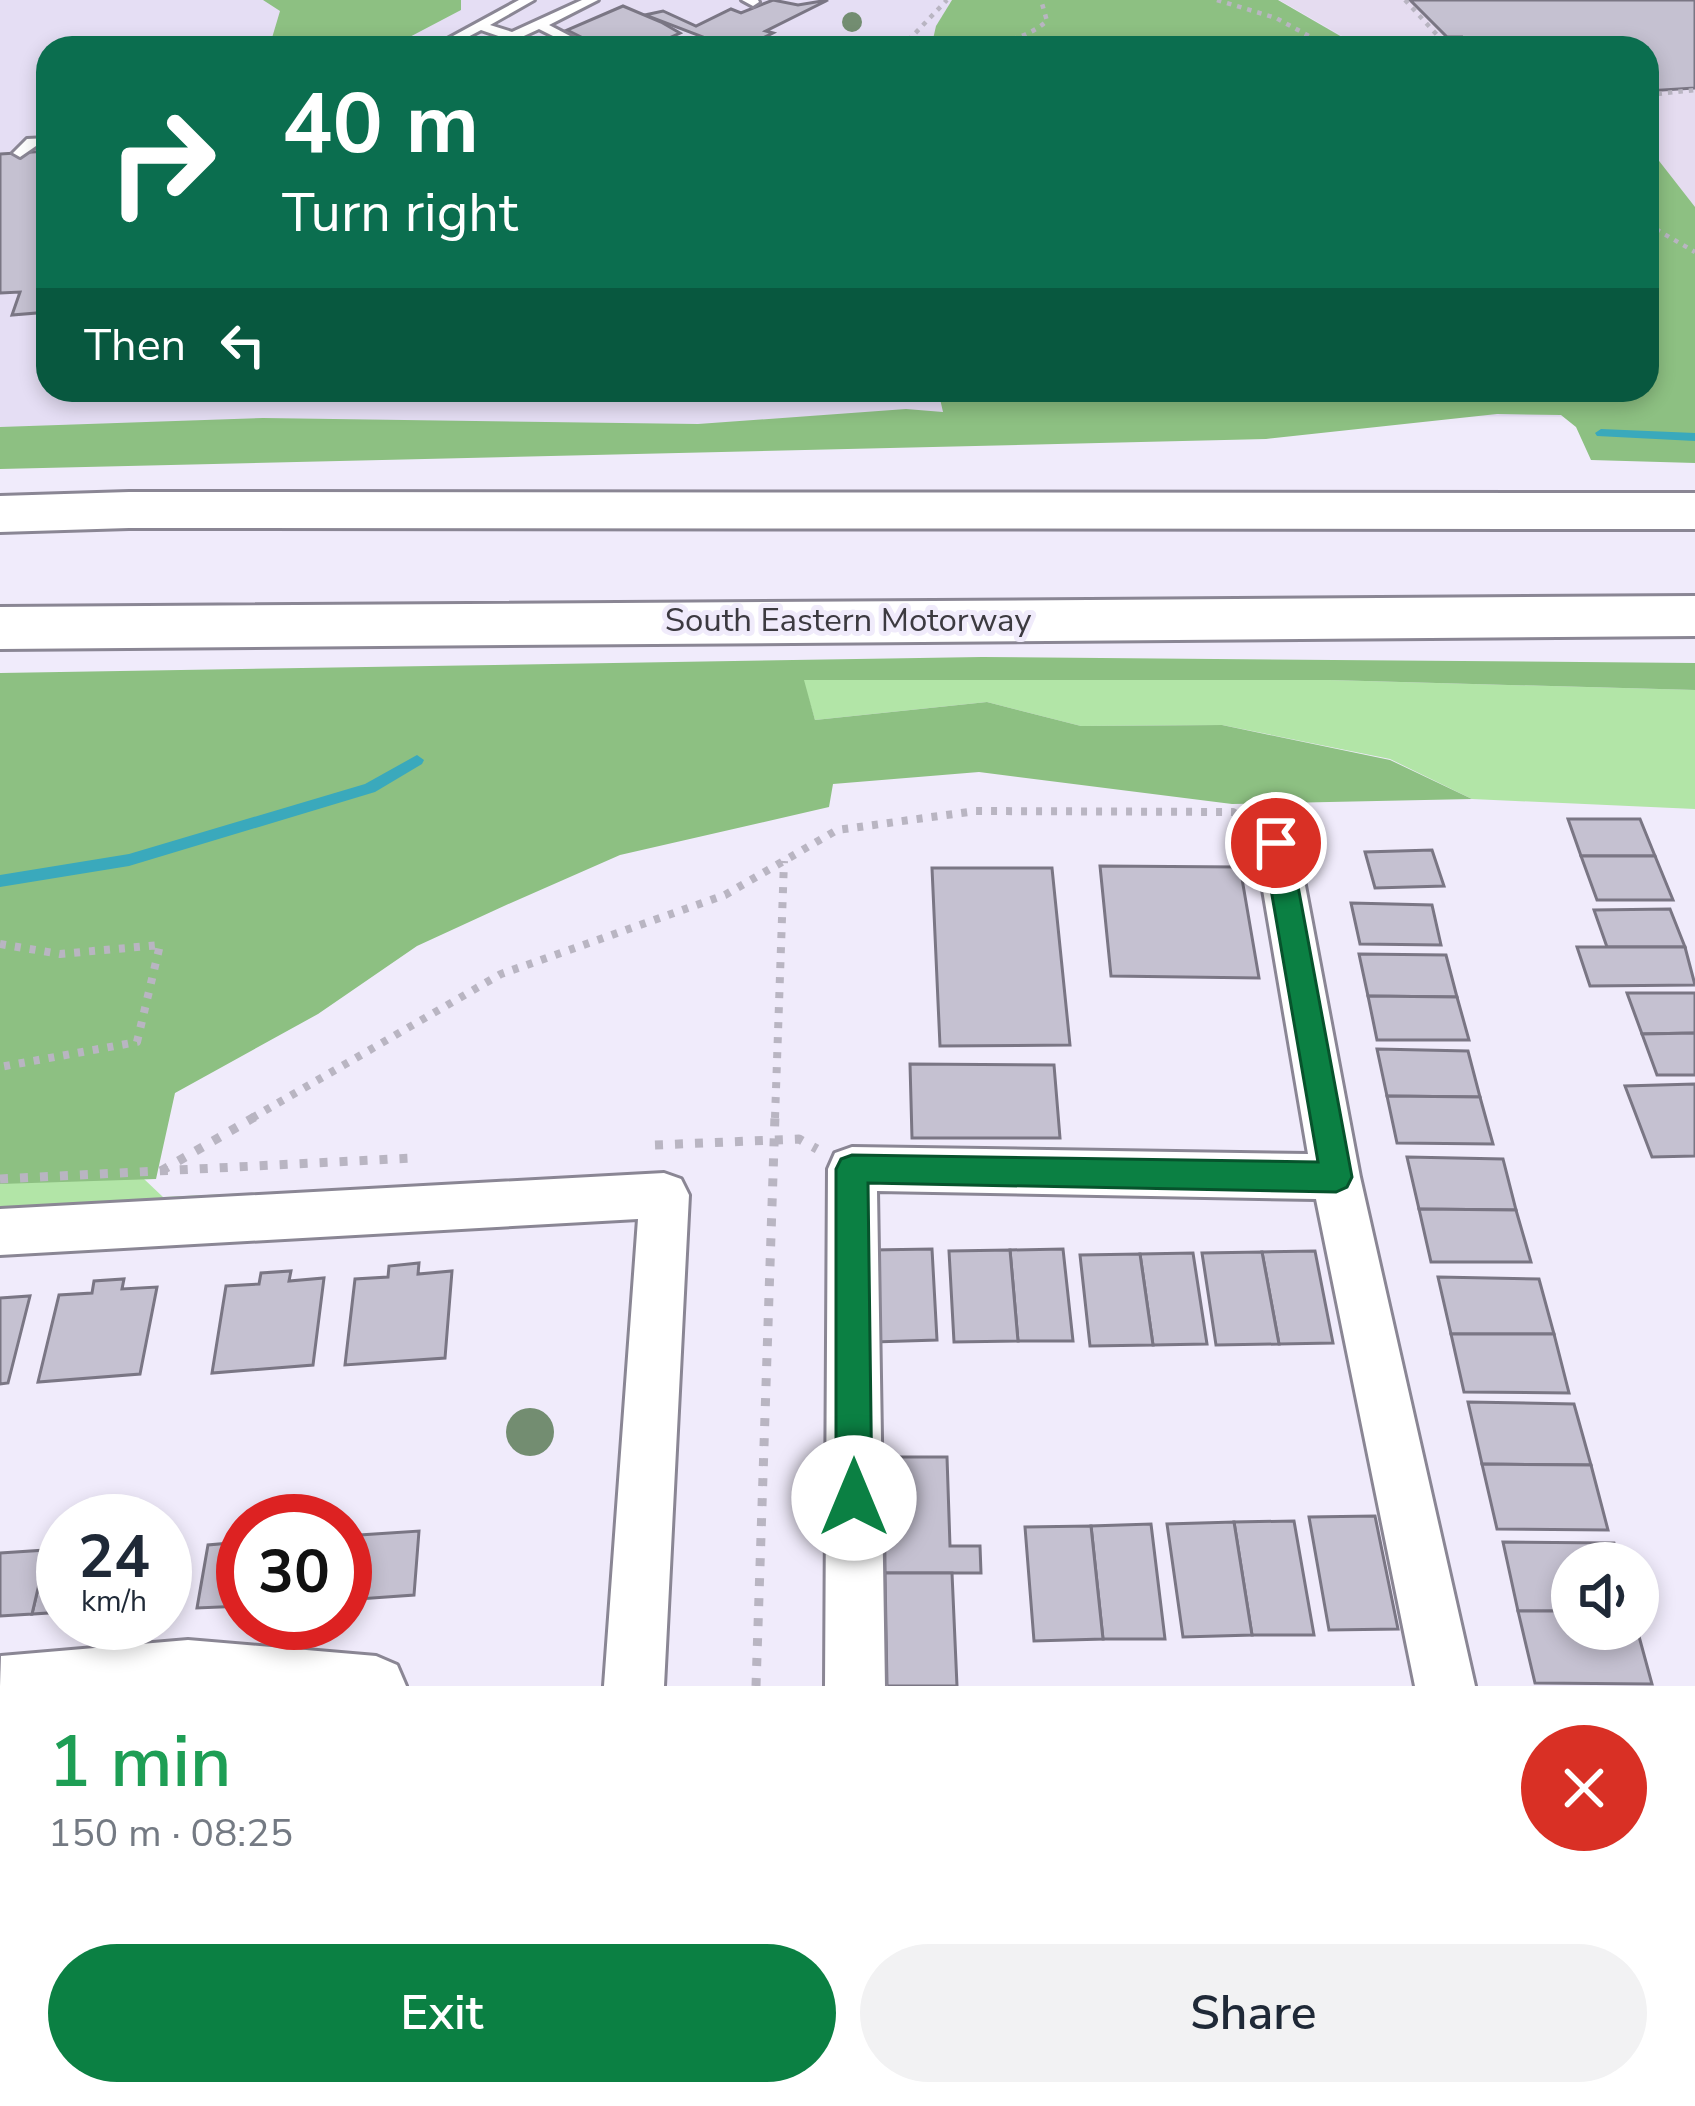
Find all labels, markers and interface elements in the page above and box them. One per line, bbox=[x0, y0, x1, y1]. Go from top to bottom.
text: 40 m bbox=[282, 67, 479, 182]
icon: right bbox=[84, 84, 240, 240]
text: Turn right bbox=[282, 176, 518, 250]
icon: left bbox=[210, 312, 276, 378]
text: Then bbox=[84, 315, 186, 376]
street label: South Eastern Motorway bbox=[665, 598, 1031, 643]
pin bbox=[1225, 792, 1327, 894]
icon: arrive bbox=[1243, 810, 1309, 876]
position arrow bbox=[791, 1435, 917, 1561]
speed limit sign: 30 bbox=[216, 1494, 372, 1650]
text: 24 bbox=[78, 1516, 150, 1598]
map controls bbox=[1551, 1542, 1659, 1650]
button: sound bbox=[1551, 1542, 1659, 1650]
text: km/h bbox=[81, 1581, 147, 1622]
text: 1 min bbox=[48, 1713, 231, 1811]
button: close bbox=[1521, 1725, 1647, 1851]
text: 150 m · 08:25 bbox=[48, 1807, 293, 1860]
button: Exit bbox=[48, 1944, 836, 2082]
button: Share bbox=[860, 1944, 1647, 2082]

